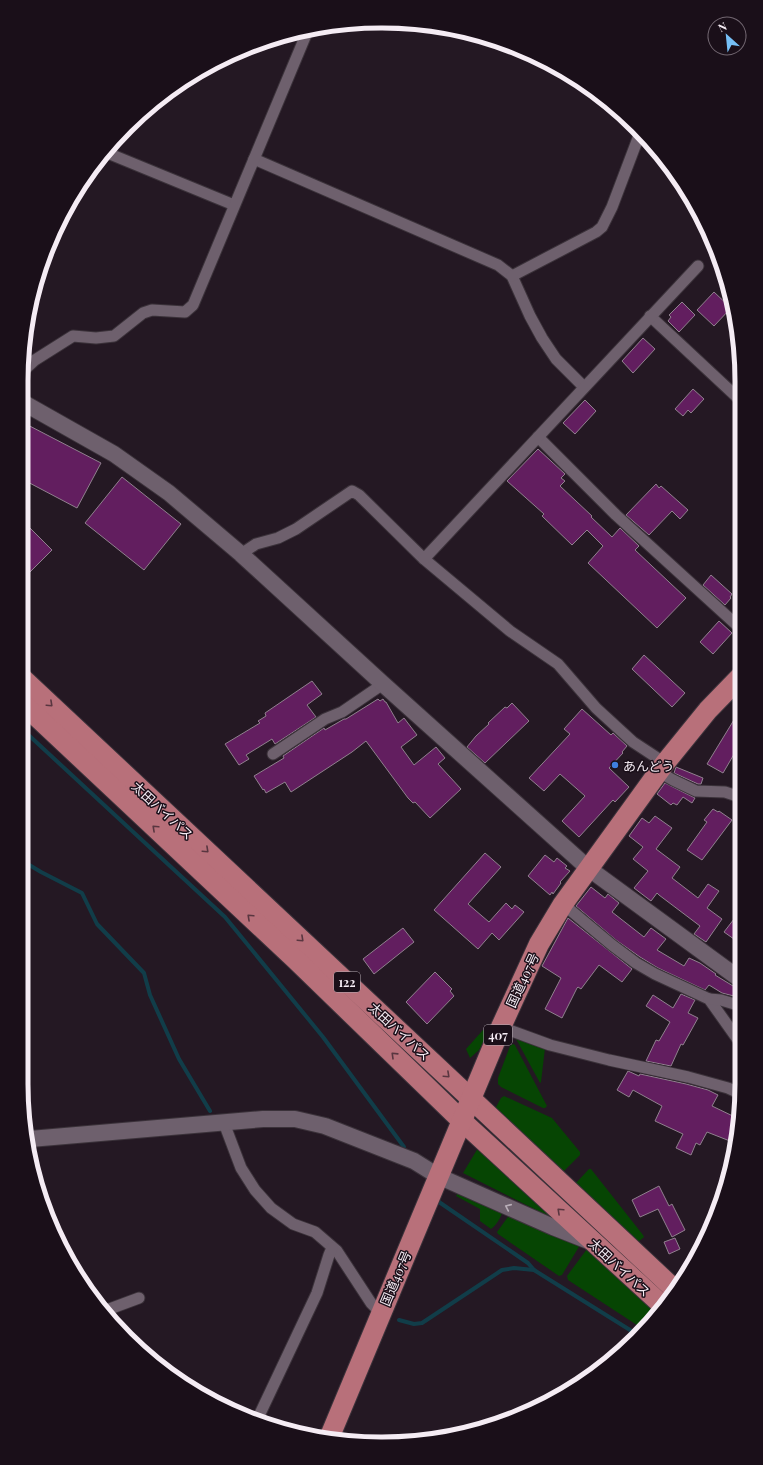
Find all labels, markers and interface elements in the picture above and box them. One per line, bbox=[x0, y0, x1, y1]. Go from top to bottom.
north arrow bbox=[707, 16, 747, 56]
text: N bbox=[715, 18, 729, 35]
one-way arrow bbox=[45, 699, 53, 706]
place label: あんどう bbox=[623, 757, 675, 774]
marker: あんどう bbox=[610, 760, 620, 770]
street label: 太田バイパス bbox=[129, 777, 197, 843]
one-way arrow bbox=[152, 825, 160, 832]
one-way arrow bbox=[201, 845, 209, 853]
one-way arrow bbox=[247, 914, 255, 921]
one-way arrow bbox=[296, 934, 304, 942]
street label: 国道407号 bbox=[502, 950, 542, 1010]
road number: 122 bbox=[334, 972, 360, 992]
street label: 太田バイパス bbox=[366, 998, 434, 1064]
road number: 407 bbox=[484, 1025, 512, 1045]
one-way arrow bbox=[391, 1052, 399, 1060]
one-way arrow bbox=[442, 1071, 450, 1078]
one-way arrow bbox=[504, 1204, 511, 1212]
one-way arrow bbox=[558, 1209, 565, 1216]
street label: 太田バイパス bbox=[586, 1234, 654, 1300]
street label: 国道407号 bbox=[376, 1248, 414, 1308]

